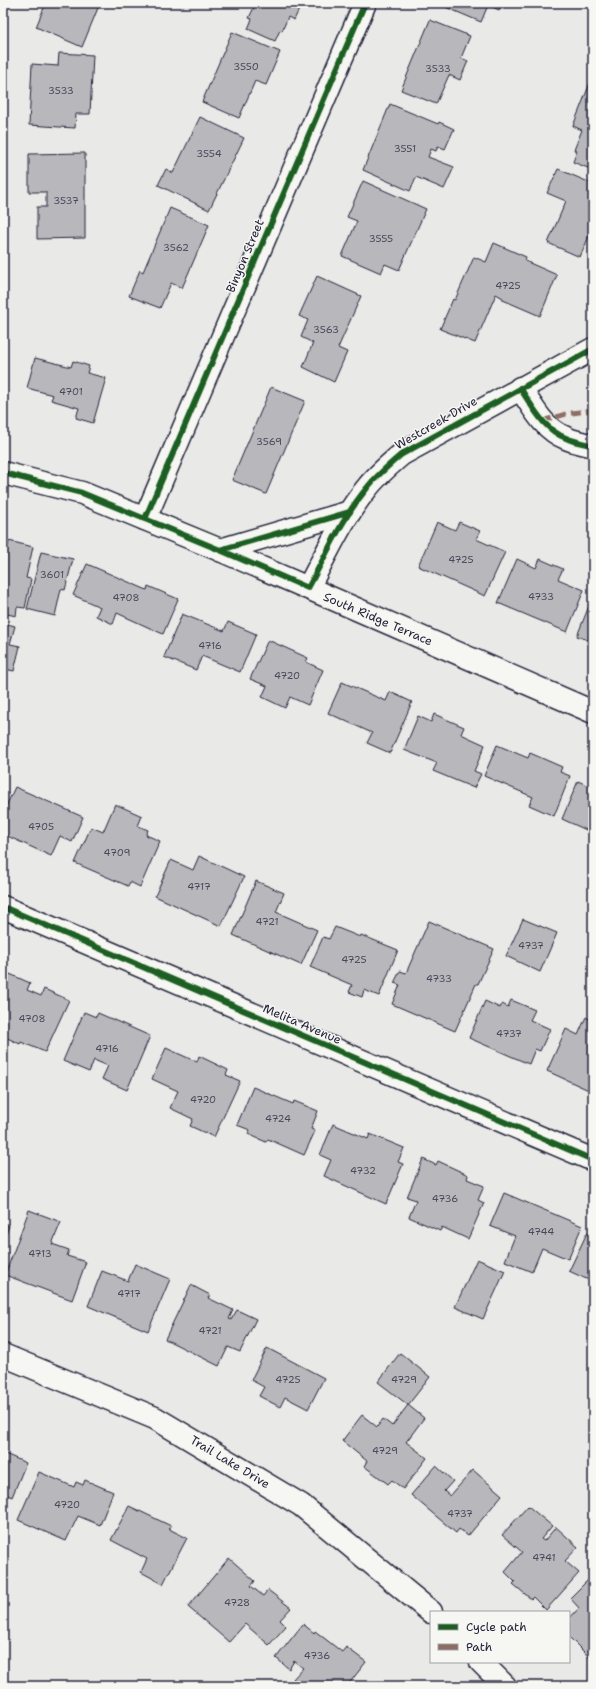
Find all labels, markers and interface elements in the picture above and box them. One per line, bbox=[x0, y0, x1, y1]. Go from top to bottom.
house number: 3550 bbox=[233, 60, 259, 73]
house number: 3533 bbox=[425, 62, 451, 75]
house number: 3533 bbox=[48, 84, 74, 97]
house number: 3551 bbox=[394, 142, 416, 155]
house number: 3554 bbox=[196, 147, 222, 160]
house number: 3537 bbox=[53, 194, 79, 207]
street label: Binyon Street bbox=[222, 217, 268, 295]
house number: 3555 bbox=[369, 232, 393, 245]
house number: 3562 bbox=[163, 241, 189, 254]
house number: 4725 bbox=[495, 279, 521, 292]
house number: 3563 bbox=[313, 323, 339, 336]
house number: 4701 bbox=[59, 385, 83, 398]
street label: Westcreek Drive bbox=[392, 393, 480, 453]
house number: 3569 bbox=[256, 435, 282, 448]
house number: 4725 bbox=[448, 553, 474, 566]
house number: 3601 bbox=[40, 568, 64, 581]
street label: South Ridge Terrace bbox=[321, 589, 435, 649]
house number: 4733 bbox=[528, 590, 554, 603]
house number: 4708 bbox=[113, 591, 139, 604]
house number: 4716 bbox=[198, 639, 222, 652]
house number: 4720 bbox=[274, 669, 300, 682]
house number: 4705 bbox=[28, 820, 54, 833]
house number: 4709 bbox=[104, 846, 130, 859]
house number: 4717 bbox=[187, 880, 211, 893]
house number: 4721 bbox=[255, 915, 279, 928]
house number: 4737 bbox=[518, 939, 544, 952]
house number: 4725 bbox=[341, 953, 367, 966]
house number: 4733 bbox=[426, 972, 452, 985]
street label: Melita Avenue bbox=[260, 1000, 344, 1048]
house number: 4708 bbox=[19, 1012, 45, 1025]
house number: 4737 bbox=[496, 1027, 522, 1040]
house number: 4716 bbox=[95, 1042, 119, 1055]
house number: 4720 bbox=[190, 1093, 216, 1106]
house number: 4724 bbox=[265, 1112, 291, 1125]
house number: 4732 bbox=[350, 1164, 376, 1177]
house number: 4736 bbox=[432, 1192, 458, 1205]
house number: 4744 bbox=[528, 1225, 554, 1238]
house number: 4713 bbox=[28, 1247, 52, 1260]
house number: 4717 bbox=[117, 1287, 141, 1300]
house number: 4721 bbox=[198, 1324, 222, 1337]
house number: 4725 bbox=[275, 1373, 301, 1386]
house number: 4729 bbox=[391, 1373, 417, 1386]
street label: Trail Lake Drive bbox=[187, 1432, 273, 1492]
house number: 4729 bbox=[372, 1444, 398, 1457]
house number: 4720 bbox=[54, 1498, 80, 1511]
house number: 4737 bbox=[447, 1507, 473, 1520]
house number: 4741 bbox=[532, 1551, 556, 1564]
house number: 4728 bbox=[224, 1596, 250, 1609]
legend bbox=[430, 1611, 570, 1663]
text: Cycle path bbox=[466, 1619, 527, 1635]
text: Path bbox=[466, 1639, 492, 1655]
house number: 4736 bbox=[304, 1649, 330, 1662]

